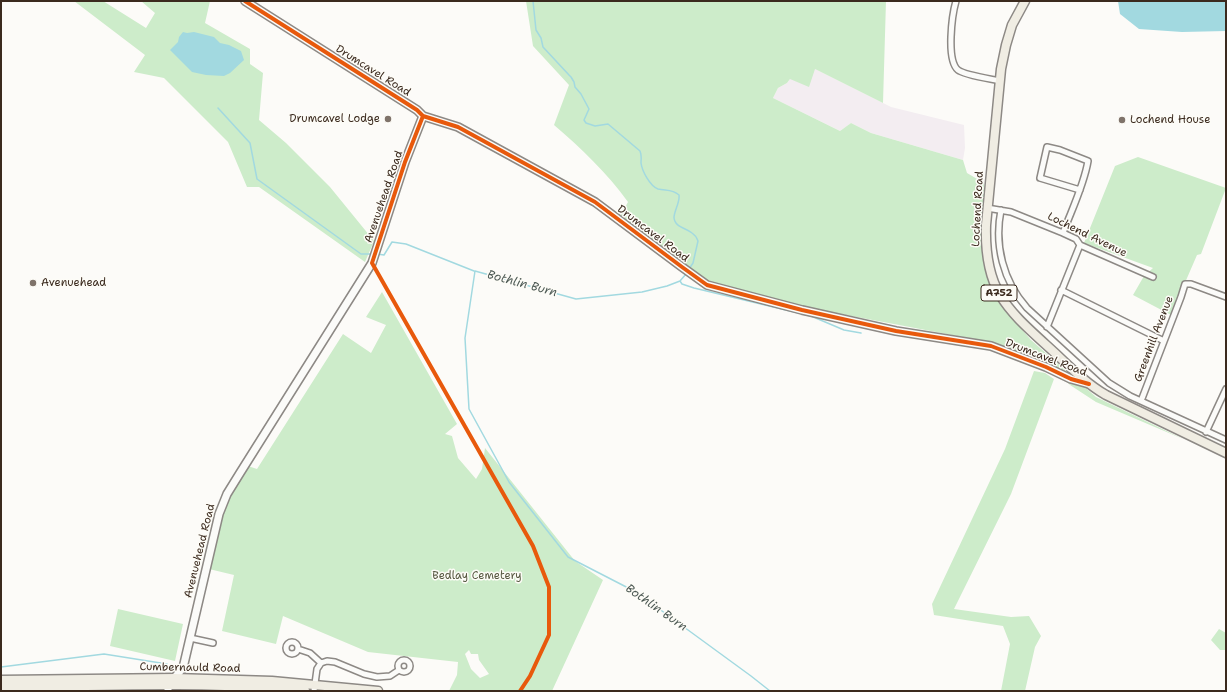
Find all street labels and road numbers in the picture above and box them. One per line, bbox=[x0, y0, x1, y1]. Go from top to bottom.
street label: Drumcavel Road bbox=[333, 43, 413, 99]
street label: Avenuehead Road bbox=[362, 149, 406, 245]
street label: Lochend Road bbox=[969, 171, 987, 247]
street label: Drumcavel Road bbox=[615, 203, 691, 265]
street label: Lochend Avenue bbox=[1045, 210, 1129, 260]
road number: A752 bbox=[981, 285, 1017, 301]
street label: Greenhill Avenue bbox=[1132, 294, 1176, 384]
street label: Drumcavel Road bbox=[1003, 336, 1089, 380]
street label: Avenuehead Road bbox=[182, 503, 218, 599]
street label: Cumbernauld Road bbox=[139, 661, 241, 675]

